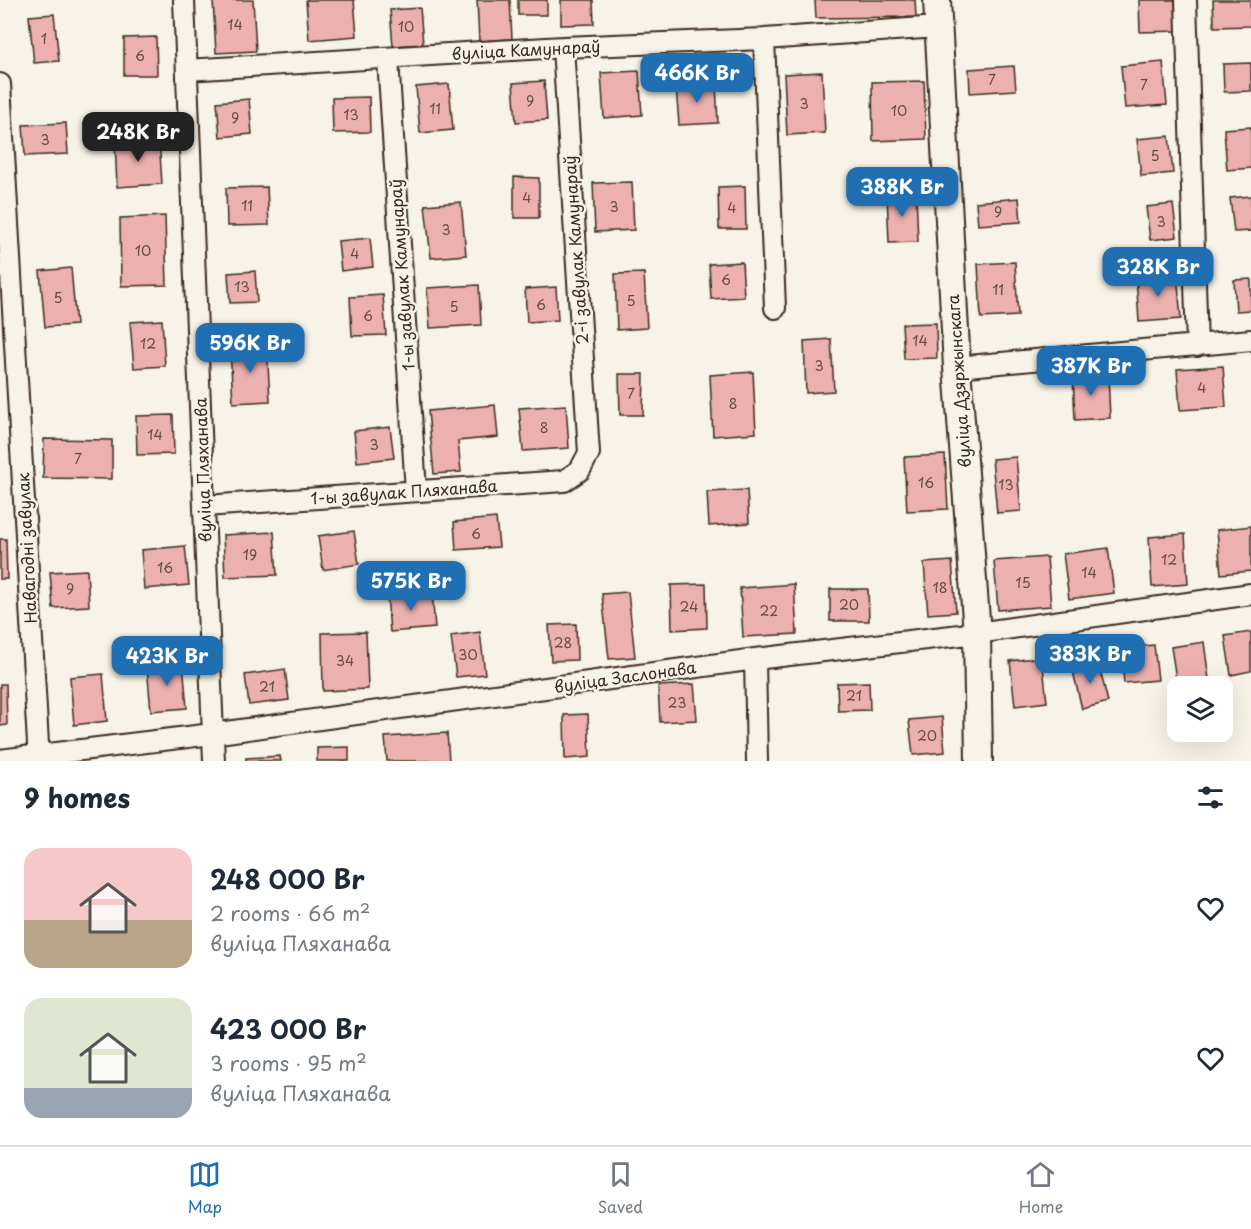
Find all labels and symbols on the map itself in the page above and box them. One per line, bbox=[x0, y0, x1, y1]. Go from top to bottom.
house number: 14 bbox=[227, 14, 243, 35]
house number: 10 bbox=[398, 16, 414, 37]
house number: 1 bbox=[41, 28, 47, 49]
street label: вуліца Камунараў bbox=[451, 33, 601, 65]
house number: 6 bbox=[135, 45, 145, 66]
pin: 466K Br bbox=[642, 53, 752, 104]
house number: 7 bbox=[988, 69, 996, 90]
house number: 7 bbox=[1140, 74, 1148, 95]
house number: 9 bbox=[526, 90, 534, 111]
house number: 3 bbox=[799, 93, 809, 114]
house number: 11 bbox=[429, 98, 441, 119]
house number: 10 bbox=[891, 100, 907, 121]
house number: 13 bbox=[343, 104, 359, 125]
house number: 9 bbox=[231, 107, 239, 128]
pin: 248K Br bbox=[83, 112, 193, 163]
house number: 3 bbox=[40, 129, 50, 150]
house number: 5 bbox=[1150, 145, 1160, 166]
street label: 2-і завулак Камунараў bbox=[556, 155, 594, 345]
pin: 388K Br bbox=[847, 167, 957, 218]
street label: 1-ы завулак Камунараў bbox=[382, 178, 420, 372]
house number: 4 bbox=[522, 187, 532, 208]
house number: 11 bbox=[241, 195, 253, 216]
house number: 3 bbox=[609, 196, 619, 217]
house number: 4 bbox=[727, 197, 737, 218]
house number: 9 bbox=[994, 201, 1002, 222]
house number: 3 bbox=[1156, 211, 1166, 232]
house number: 3 bbox=[441, 219, 451, 240]
house number: 10 bbox=[135, 240, 151, 261]
house number: 4 bbox=[350, 243, 360, 264]
pin: 328K Br bbox=[1103, 247, 1213, 298]
house number: 6 bbox=[721, 269, 731, 290]
house number: 13 bbox=[234, 276, 250, 297]
house number: 11 bbox=[992, 279, 1004, 300]
house number: 5 bbox=[53, 287, 63, 308]
house number: 5 bbox=[626, 290, 636, 311]
house number: 6 bbox=[536, 294, 546, 315]
street label: вуліца Дзяржынскага bbox=[940, 294, 976, 469]
house number: 5 bbox=[449, 296, 459, 317]
house number: 6 bbox=[363, 305, 373, 326]
pin: 596K Br bbox=[195, 323, 305, 374]
house number: 14 bbox=[912, 330, 928, 351]
house number: 12 bbox=[140, 333, 156, 354]
pin: 387K Br bbox=[1036, 346, 1146, 397]
house number: 3 bbox=[814, 355, 824, 376]
house number: 4 bbox=[1197, 377, 1207, 398]
house number: 7 bbox=[627, 383, 635, 404]
house number: 8 bbox=[729, 393, 737, 414]
street label: вуліца Пляханава bbox=[187, 397, 217, 543]
house number: 8 bbox=[540, 417, 548, 438]
house number: 14 bbox=[147, 424, 163, 445]
house number: 3 bbox=[369, 434, 379, 455]
house number: 7 bbox=[74, 448, 82, 469]
street label: Навагодні завулак bbox=[10, 471, 42, 624]
house number: 16 bbox=[918, 472, 934, 493]
street label: 1-ы завулак Пляханава bbox=[310, 473, 498, 510]
house number: 13 bbox=[998, 474, 1014, 495]
house number: 6 bbox=[471, 523, 481, 544]
house number: 19 bbox=[243, 544, 257, 565]
house number: 12 bbox=[1161, 549, 1177, 570]
house number: 16 bbox=[157, 557, 173, 578]
pin: 575K Br bbox=[356, 561, 466, 612]
house number: 14 bbox=[1081, 562, 1097, 583]
house number: 15 bbox=[1015, 572, 1031, 593]
house number: 18 bbox=[932, 577, 948, 598]
house number: 9 bbox=[66, 578, 74, 599]
house number: 20 bbox=[839, 594, 859, 615]
house number: 24 bbox=[680, 596, 698, 617]
house number: 22 bbox=[760, 600, 778, 621]
house number: 28 bbox=[554, 632, 572, 653]
pin: 383K Br bbox=[1035, 634, 1145, 685]
pin: 423K Br bbox=[112, 636, 222, 687]
house number: 30 bbox=[458, 644, 478, 665]
house number: 34 bbox=[336, 650, 354, 671]
street label: вуліца Заслонава bbox=[552, 654, 697, 698]
house number: 21 bbox=[259, 676, 275, 697]
house number: 21 bbox=[846, 685, 862, 706]
house number: 23 bbox=[668, 692, 686, 713]
house number: 20 bbox=[917, 725, 937, 746]

